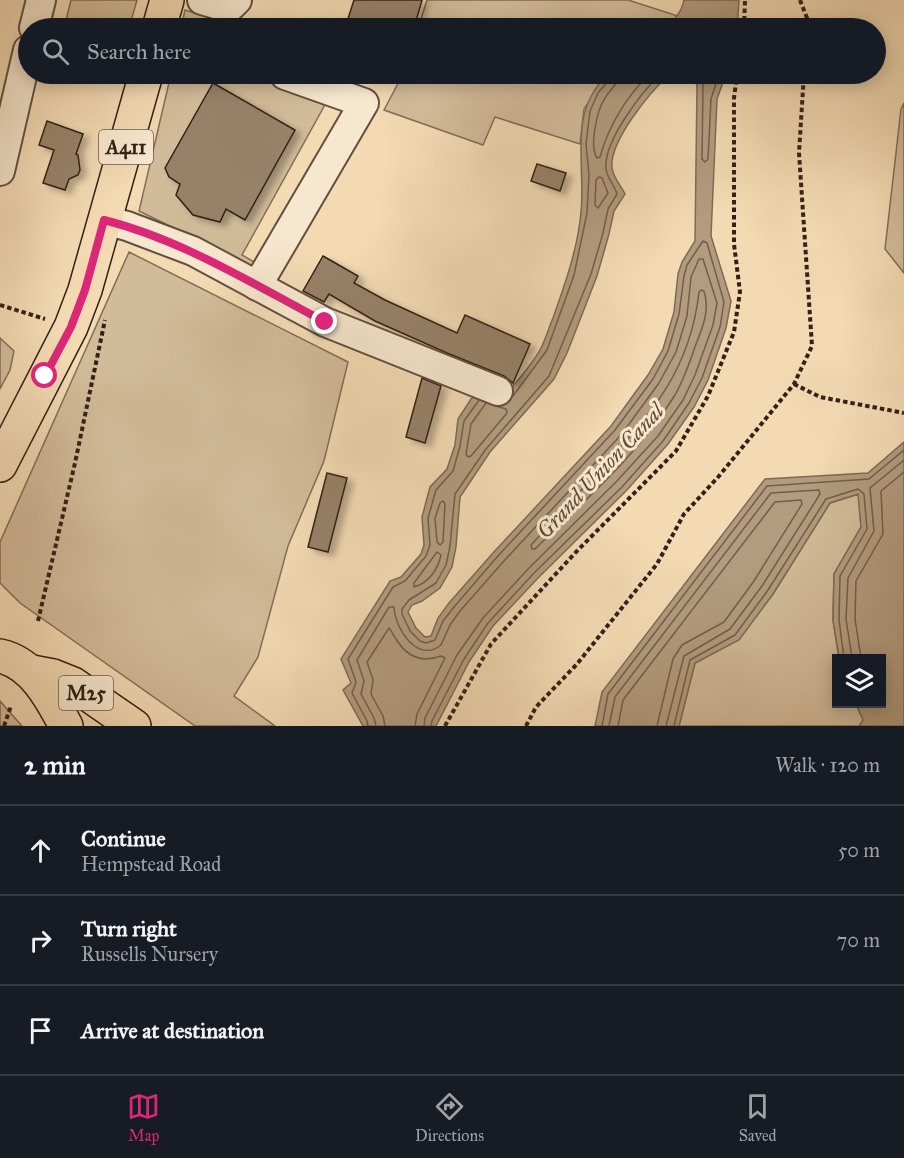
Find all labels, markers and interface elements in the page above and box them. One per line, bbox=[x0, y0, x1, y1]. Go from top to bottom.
search box bbox=[18, 18, 886, 84]
icon: search bbox=[39, 35, 72, 68]
text: Search here bbox=[87, 38, 191, 65]
road number: A411 bbox=[99, 130, 153, 164]
route end bbox=[311, 308, 337, 334]
route start bbox=[31, 362, 57, 388]
water label: Grand Union Canal bbox=[531, 396, 671, 544]
map controls bbox=[832, 654, 886, 708]
button: layers bbox=[832, 654, 886, 708]
road number: M25 bbox=[59, 676, 113, 710]
text: 2 min bbox=[24, 749, 85, 781]
text: Walk · 120 m bbox=[775, 753, 880, 777]
text: Continue bbox=[81, 825, 166, 852]
icon: ahead bbox=[24, 834, 57, 867]
text: 50 m bbox=[838, 838, 880, 862]
text: Hempstead Road bbox=[81, 852, 221, 876]
text: Turn right bbox=[81, 915, 177, 942]
icon: right bbox=[24, 924, 57, 957]
text: 70 m bbox=[837, 928, 880, 952]
text: Russells Nursery bbox=[81, 942, 218, 966]
icon: arrive bbox=[24, 1014, 57, 1047]
text: Arrive at destination bbox=[81, 1017, 264, 1044]
tab: Map bbox=[127, 1090, 160, 1145]
tab: Directions bbox=[415, 1090, 484, 1145]
tab: Saved bbox=[739, 1090, 777, 1145]

